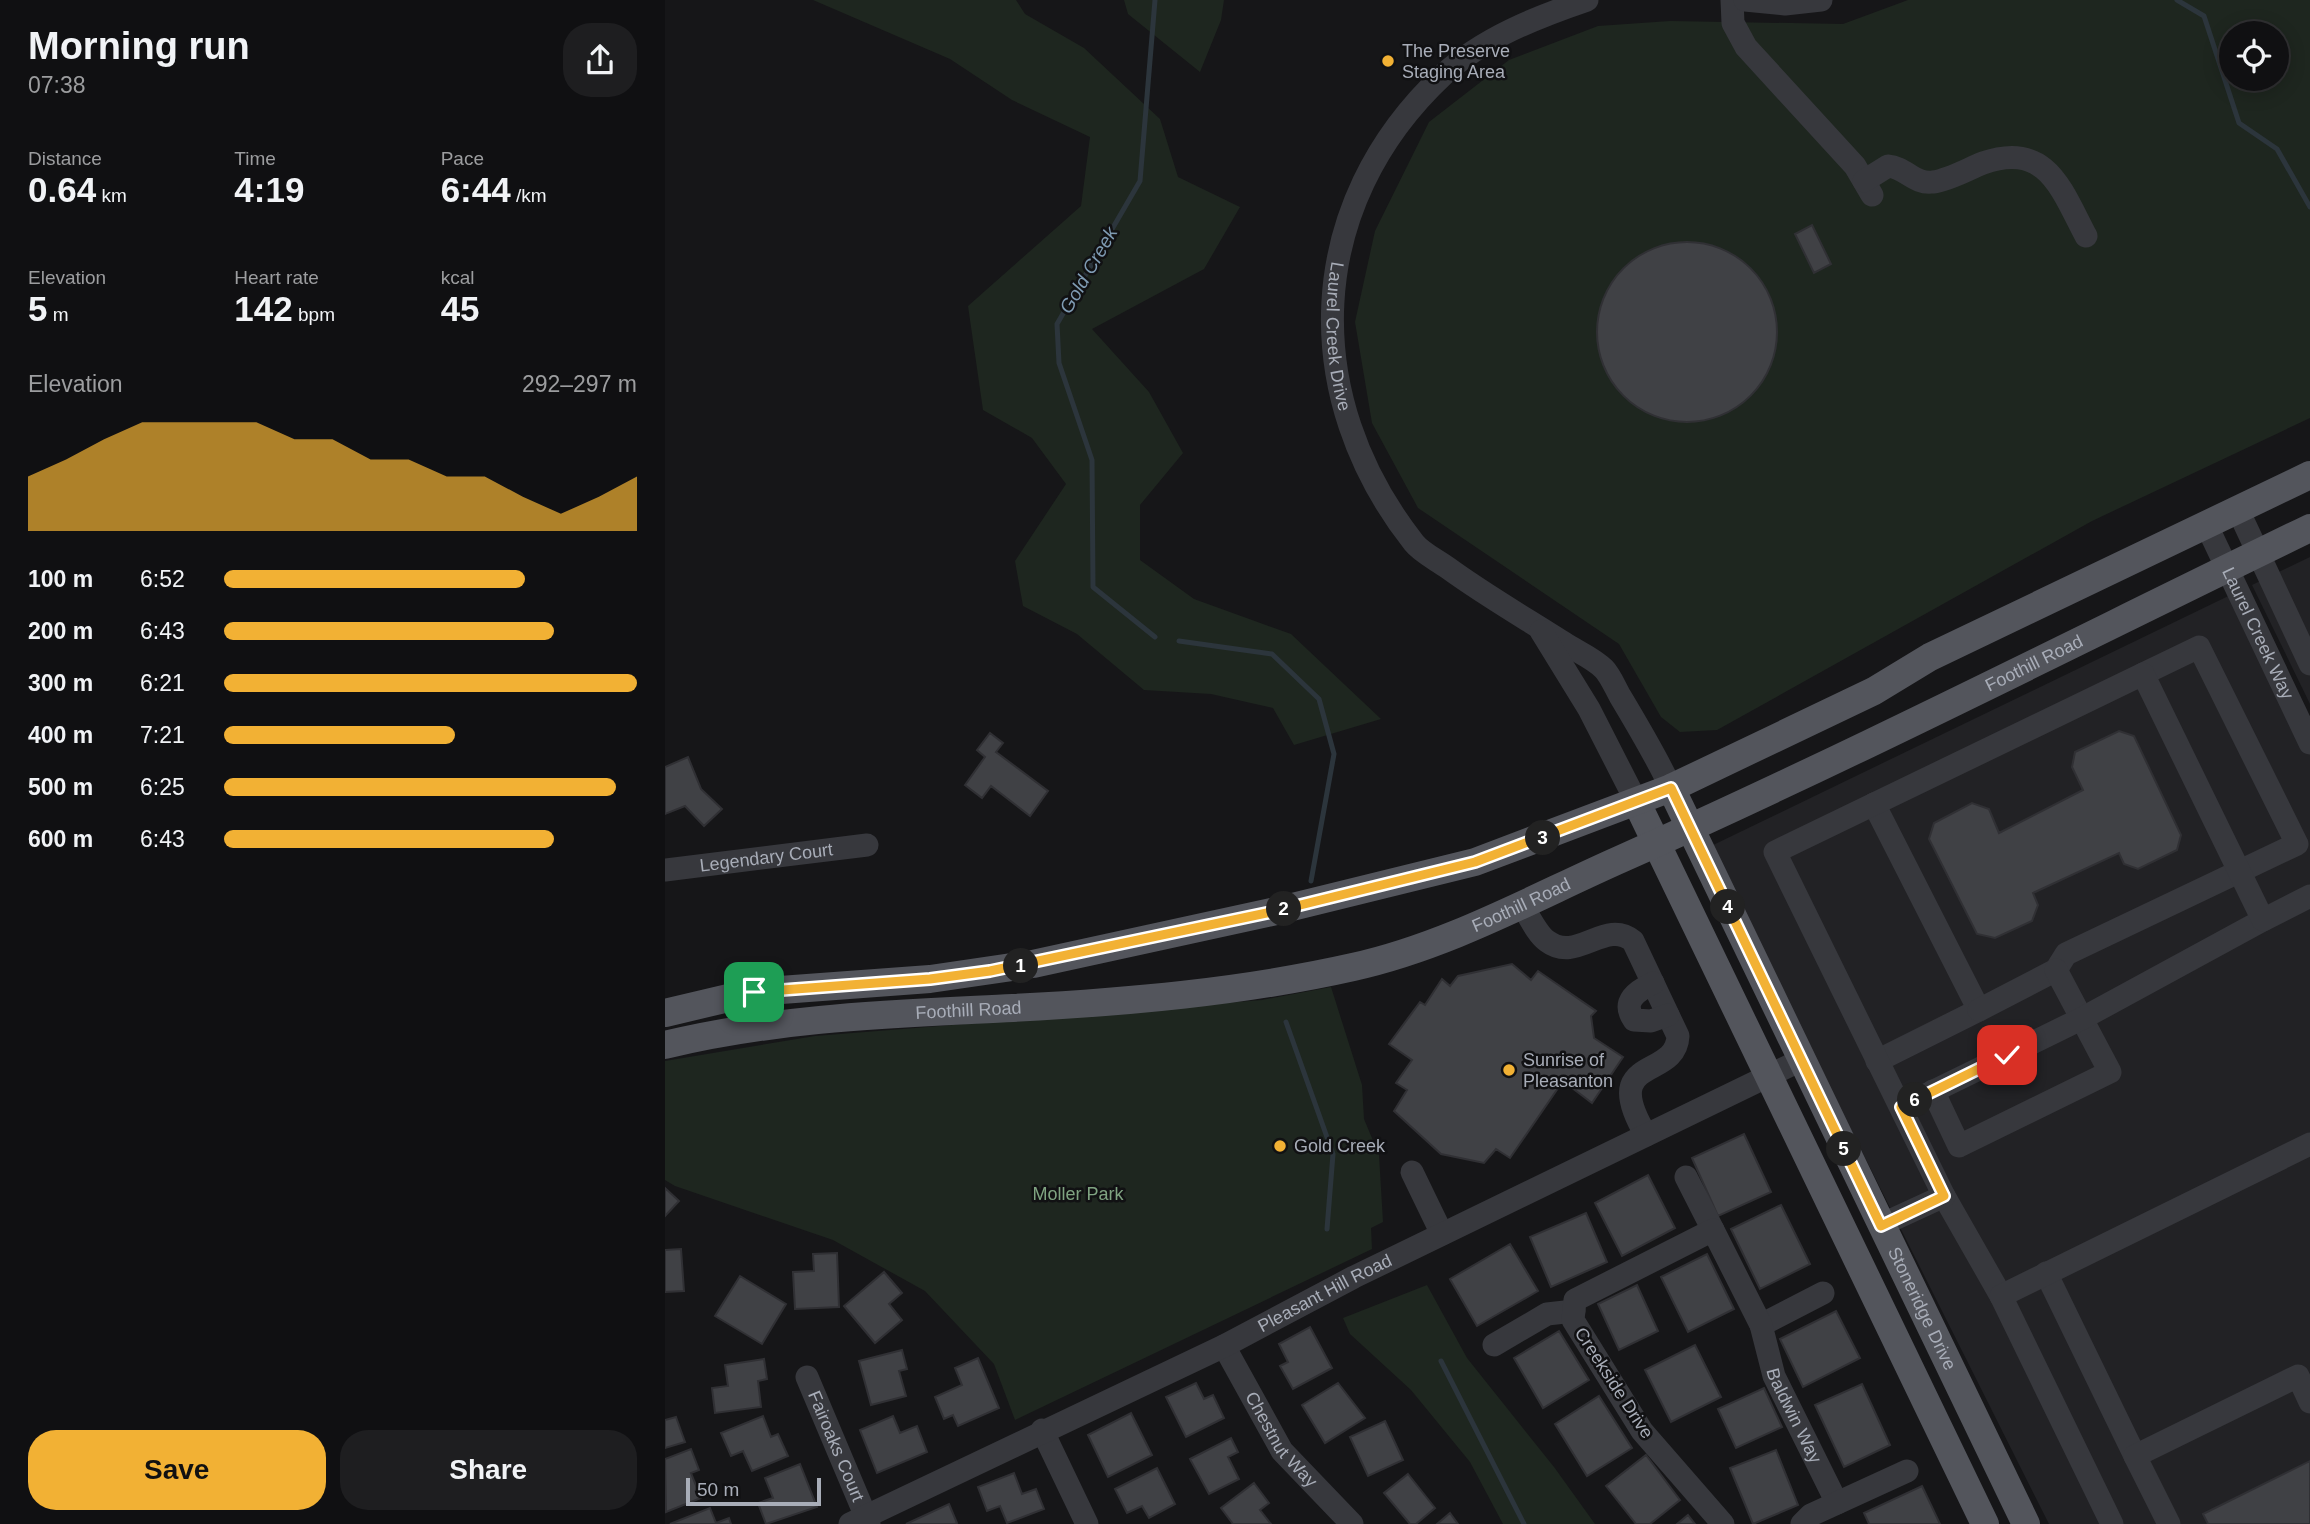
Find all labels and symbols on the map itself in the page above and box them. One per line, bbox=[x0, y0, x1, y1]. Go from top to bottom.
place label: The Preserve Staging Area bbox=[1402, 41, 1510, 82]
marker: The Preserve Staging Area bbox=[1380, 53, 1396, 69]
water label: Gold Creek bbox=[1055, 222, 1122, 317]
street label: Laurel Creek Drive bbox=[1322, 260, 1355, 413]
street label: Laurel Creek Way bbox=[2218, 564, 2298, 702]
street label: Foothill Road bbox=[1982, 631, 2086, 696]
pin: 3 bbox=[1525, 820, 1561, 856]
street label: Legendary Court bbox=[698, 839, 834, 876]
street label: Foothill Road bbox=[1469, 874, 1574, 936]
pin: 4 bbox=[1711, 890, 1745, 925]
pin: 2 bbox=[1267, 892, 1301, 926]
pin: 1 bbox=[1003, 948, 1039, 984]
pin bbox=[724, 962, 784, 1022]
street label: Foothill Road bbox=[915, 998, 1022, 1023]
pin bbox=[1977, 1025, 2037, 1085]
place label: Sunrise of Pleasanton bbox=[1523, 1050, 1613, 1091]
marker: Sunrise of Pleasanton bbox=[1501, 1062, 1517, 1078]
pin: 6 bbox=[1897, 1082, 1933, 1118]
pin: 5 bbox=[1827, 1132, 1861, 1166]
place label: Gold Creek bbox=[1294, 1136, 1386, 1156]
marker: Gold Creek bbox=[1272, 1138, 1288, 1154]
park label: Moller Park bbox=[1032, 1184, 1125, 1204]
street label: Stoneridge Drive bbox=[1884, 1244, 1960, 1373]
street label: Pleasant Hill Road bbox=[1254, 1250, 1395, 1336]
street label: Creekside Drive bbox=[1571, 1324, 1657, 1442]
street label: Baldwin Way bbox=[1762, 1366, 1826, 1466]
street label: Fairoaks Court bbox=[804, 1388, 868, 1504]
street label: Chestnut Way bbox=[1241, 1388, 1321, 1491]
scale bar bbox=[686, 1475, 821, 1507]

